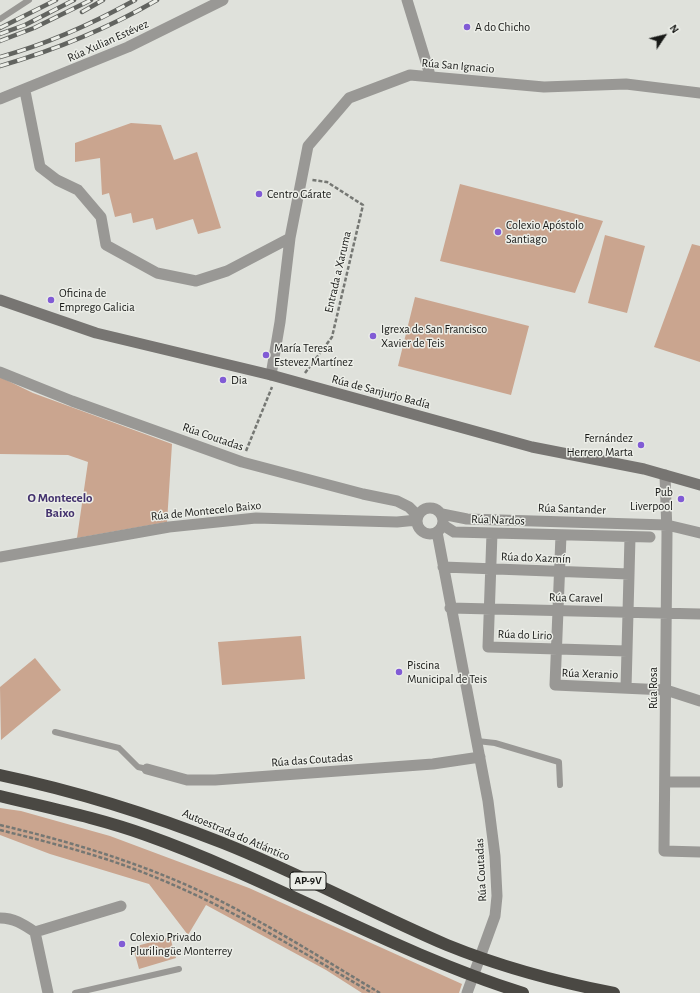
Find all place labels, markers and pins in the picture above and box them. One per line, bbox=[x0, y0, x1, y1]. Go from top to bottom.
place label: A do Chicho bbox=[475, 20, 530, 34]
marker: A do Chicho bbox=[462, 22, 472, 32]
place label: Centro Gárate bbox=[267, 187, 331, 201]
marker: Centro Gárate bbox=[254, 189, 264, 199]
place label: Colexio Apóstolo Santiago bbox=[506, 218, 584, 246]
marker: Colexio Apóstolo Santiago bbox=[493, 227, 503, 237]
place label: Oficina de Emprego Galicia bbox=[59, 286, 135, 314]
marker: Oficina de Emprego Galicia bbox=[46, 295, 56, 305]
place label: Igrexa de San Francisco Xavier de Teis bbox=[381, 322, 487, 350]
marker: Igrexa de San Francisco Xavier de Teis bbox=[368, 331, 378, 341]
place label: María Teresa Estevez Martínez bbox=[274, 341, 353, 369]
marker: María Teresa Estevez Martínez bbox=[261, 350, 271, 360]
place label: Dia bbox=[231, 373, 247, 387]
marker: Dia bbox=[218, 375, 228, 385]
place label: Fernández Herrero Marta bbox=[566, 431, 633, 459]
marker: Fernández Herrero Marta bbox=[636, 440, 646, 450]
place label: Pub Liverpool bbox=[630, 485, 673, 513]
marker: Pub Liverpool bbox=[676, 494, 686, 504]
place label: Piscina Municipal de Teis bbox=[407, 658, 487, 686]
marker: Piscina Municipal de Teis bbox=[394, 667, 404, 677]
place label: Colexio Privado Plurilingüe Monterrey bbox=[130, 930, 232, 958]
marker: Colexio Privado Plurilingüe Monterrey bbox=[117, 939, 127, 949]

